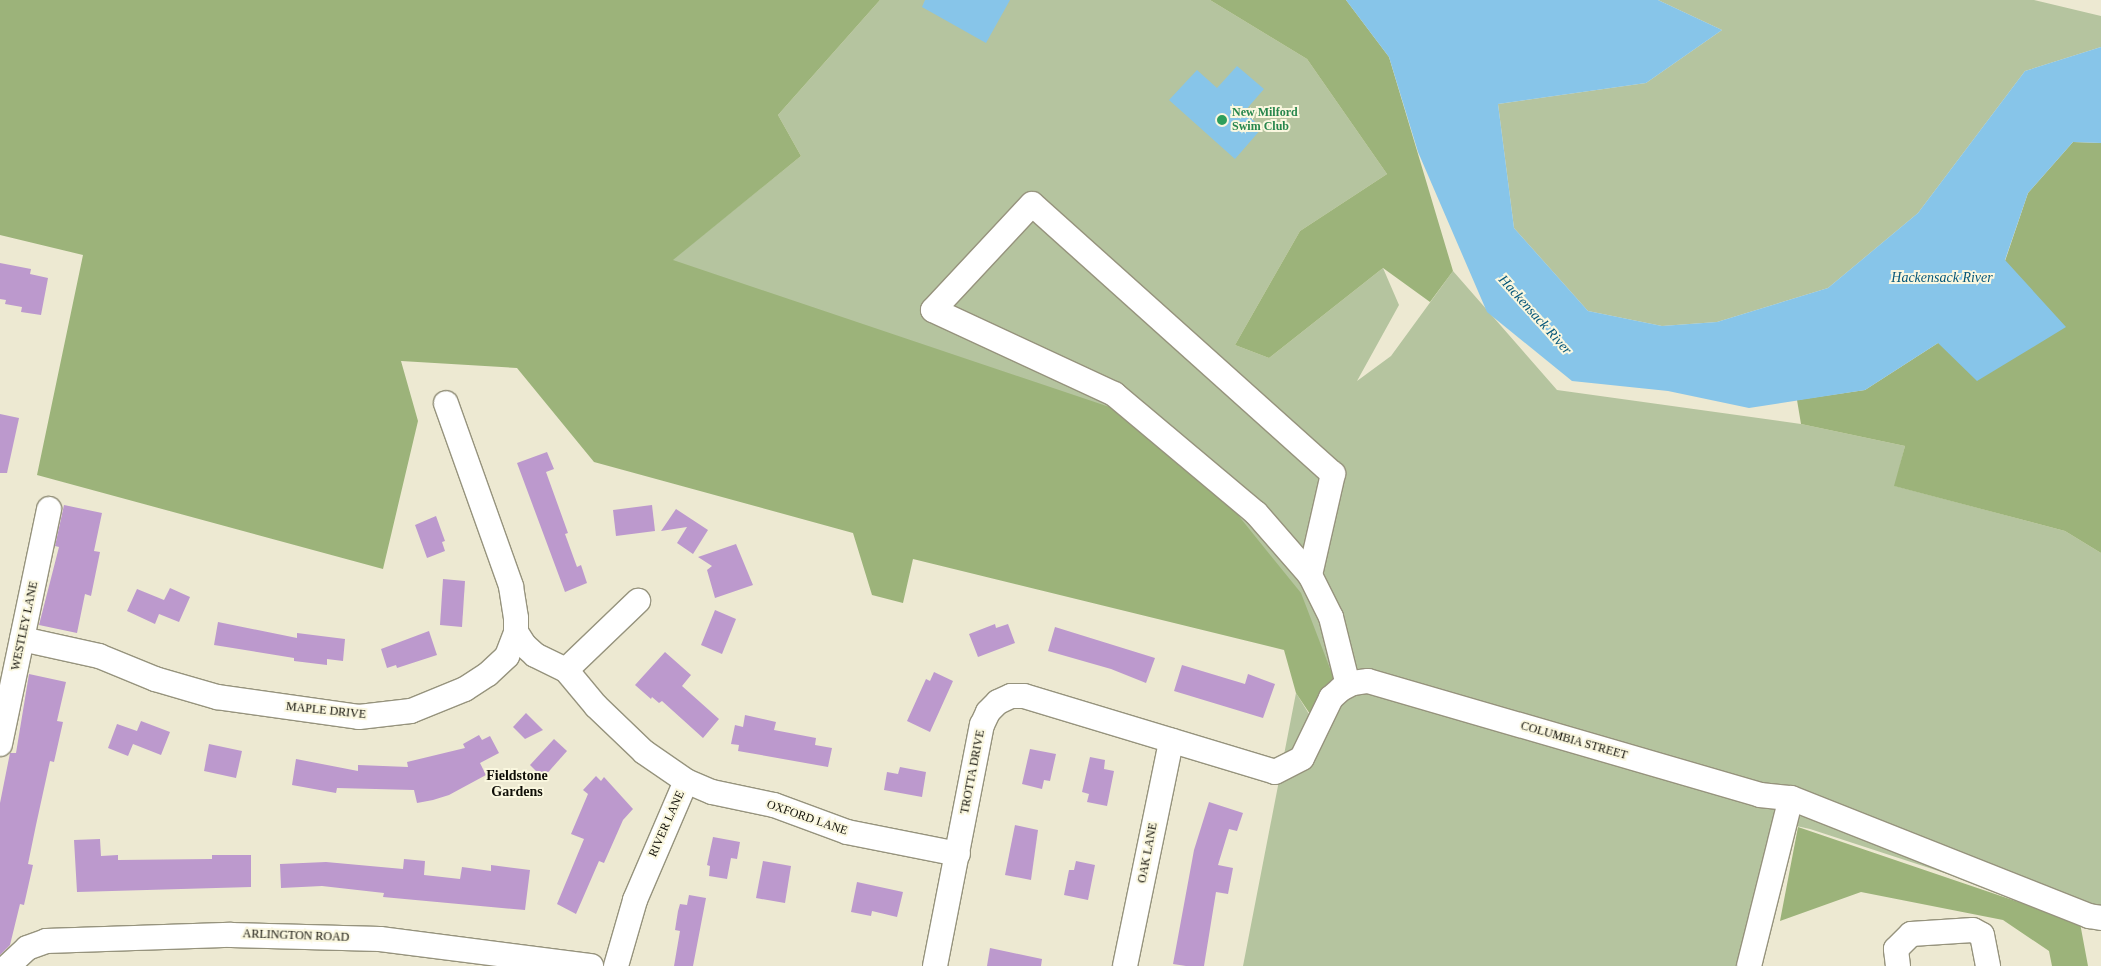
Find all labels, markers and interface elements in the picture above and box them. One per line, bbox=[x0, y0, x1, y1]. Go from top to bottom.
place label: New Milford Swim Club bbox=[1232, 106, 1298, 134]
marker: New Milford Swim Club bbox=[1216, 114, 1228, 126]
water label: Hackensack River bbox=[1891, 270, 1993, 286]
water label: Hackensack River bbox=[1495, 272, 1575, 358]
street label: WESTLEY LANE bbox=[8, 580, 42, 672]
street label: MAPLE DRIVE bbox=[285, 700, 367, 722]
street label: COLUMBIA STREET bbox=[1519, 719, 1629, 763]
street label: TROTTA DRIVE bbox=[958, 728, 988, 816]
district label: Fieldstone Gardens bbox=[486, 768, 548, 800]
street label: RIVER LANE bbox=[646, 789, 688, 859]
street label: OXFORD LANE bbox=[765, 797, 849, 839]
street label: OAK LANE bbox=[1135, 822, 1161, 884]
street label: ARLINGTON ROAD bbox=[242, 927, 350, 945]

